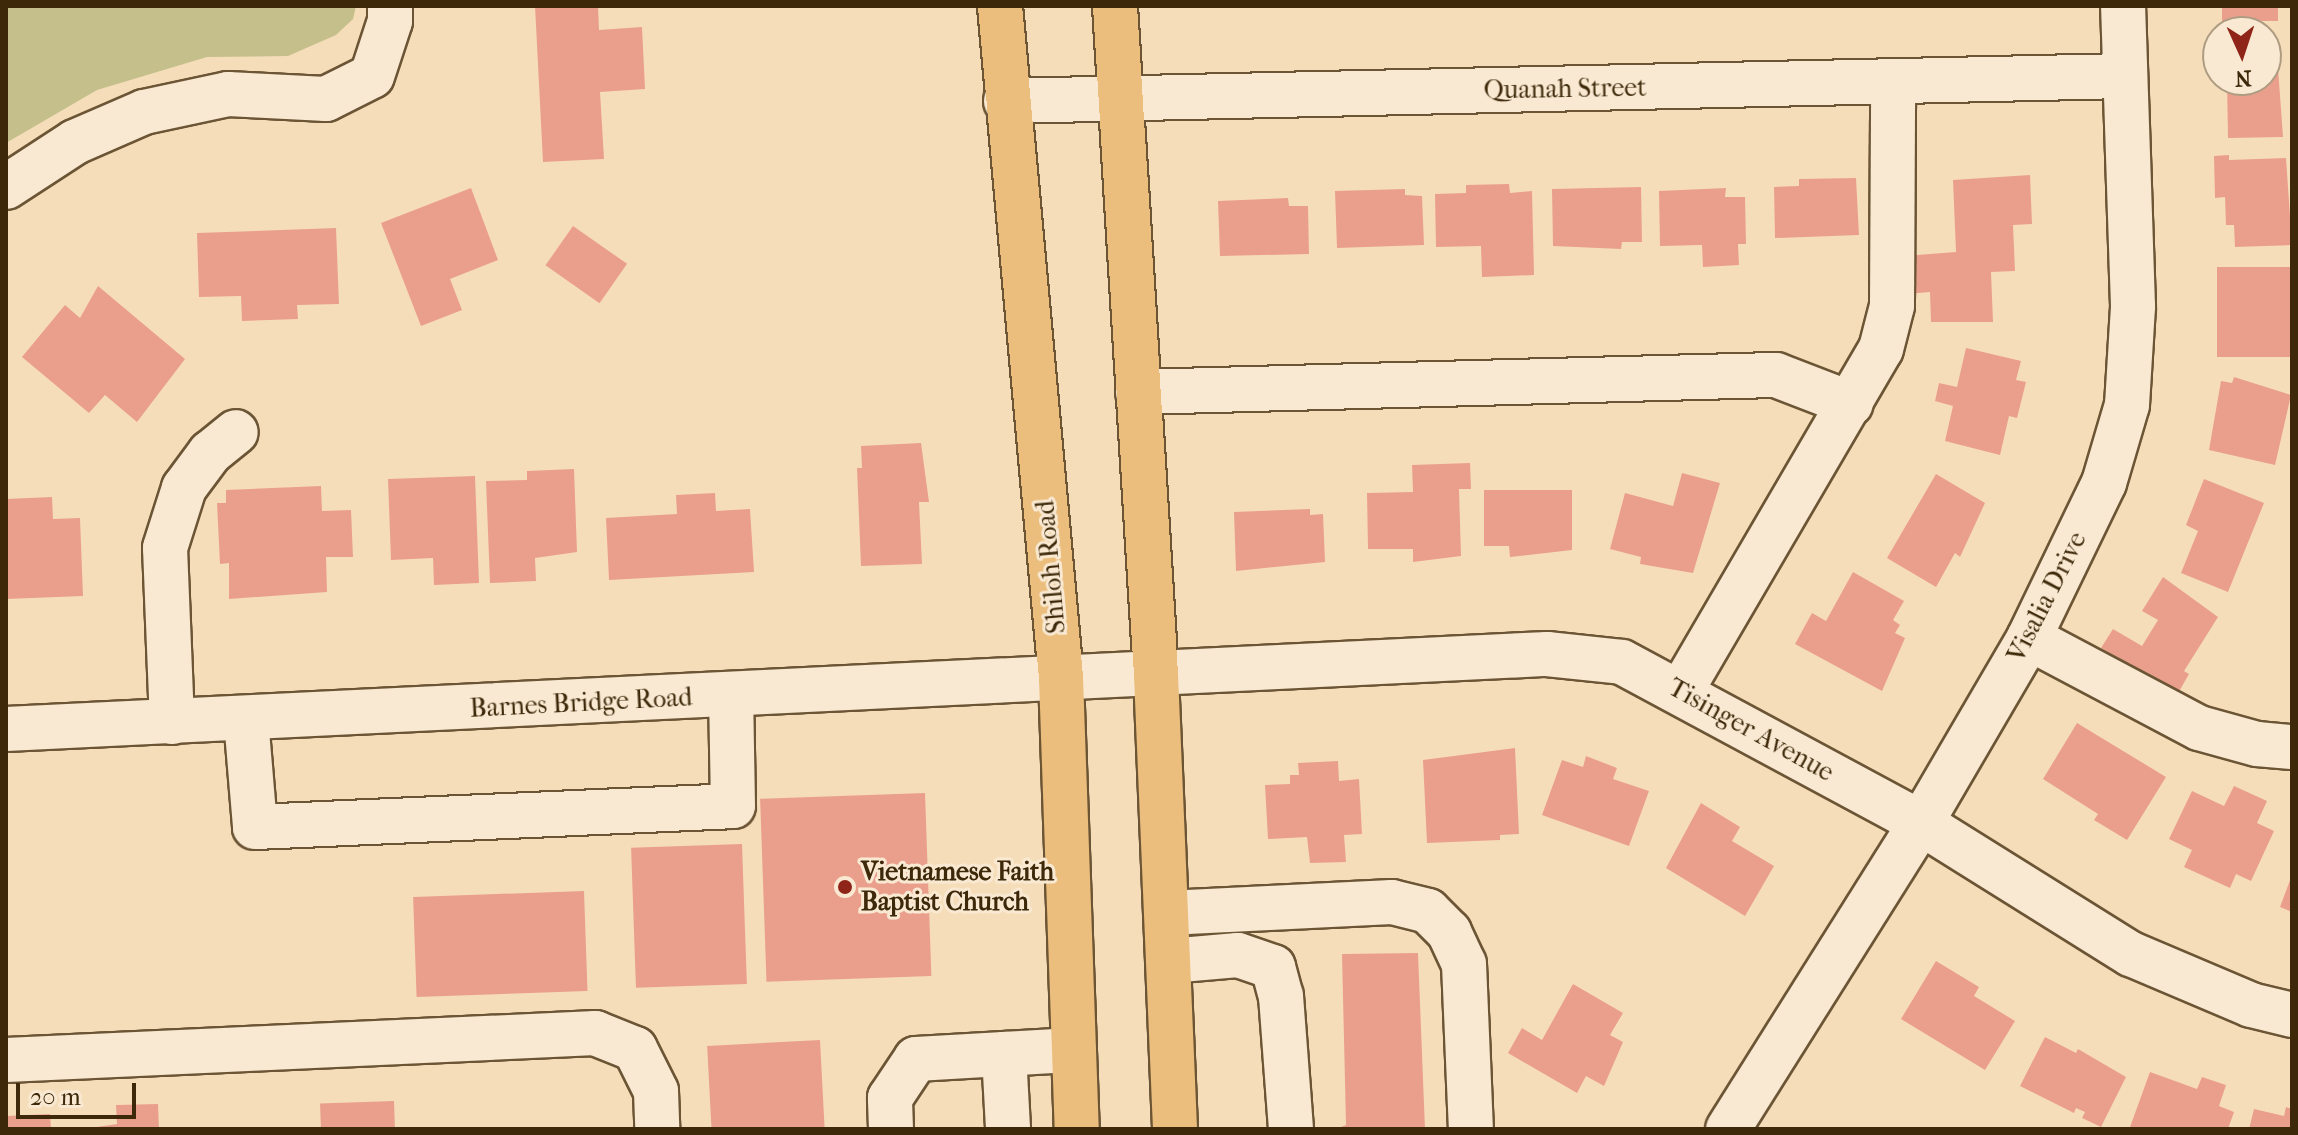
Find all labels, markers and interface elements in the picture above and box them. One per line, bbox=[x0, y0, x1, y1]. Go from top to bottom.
north arrow bbox=[2202, 16, 2282, 96]
text: N bbox=[2234, 65, 2252, 91]
street label: Quanah Street bbox=[1483, 72, 1647, 106]
street label: Shiloh Road bbox=[1030, 499, 1072, 635]
street label: Visalia Drive bbox=[2001, 527, 2093, 667]
street label: Tisinger Avenue bbox=[1663, 672, 1839, 788]
street label: Barnes Bridge Road bbox=[469, 682, 693, 724]
place label: Vietnamese Faith Baptist Church bbox=[861, 856, 1054, 918]
marker: Vietnamese Faith Baptist Church bbox=[836, 878, 854, 896]
scale bar bbox=[20, 1067, 140, 1117]
text: 20 m bbox=[30, 1083, 81, 1111]

